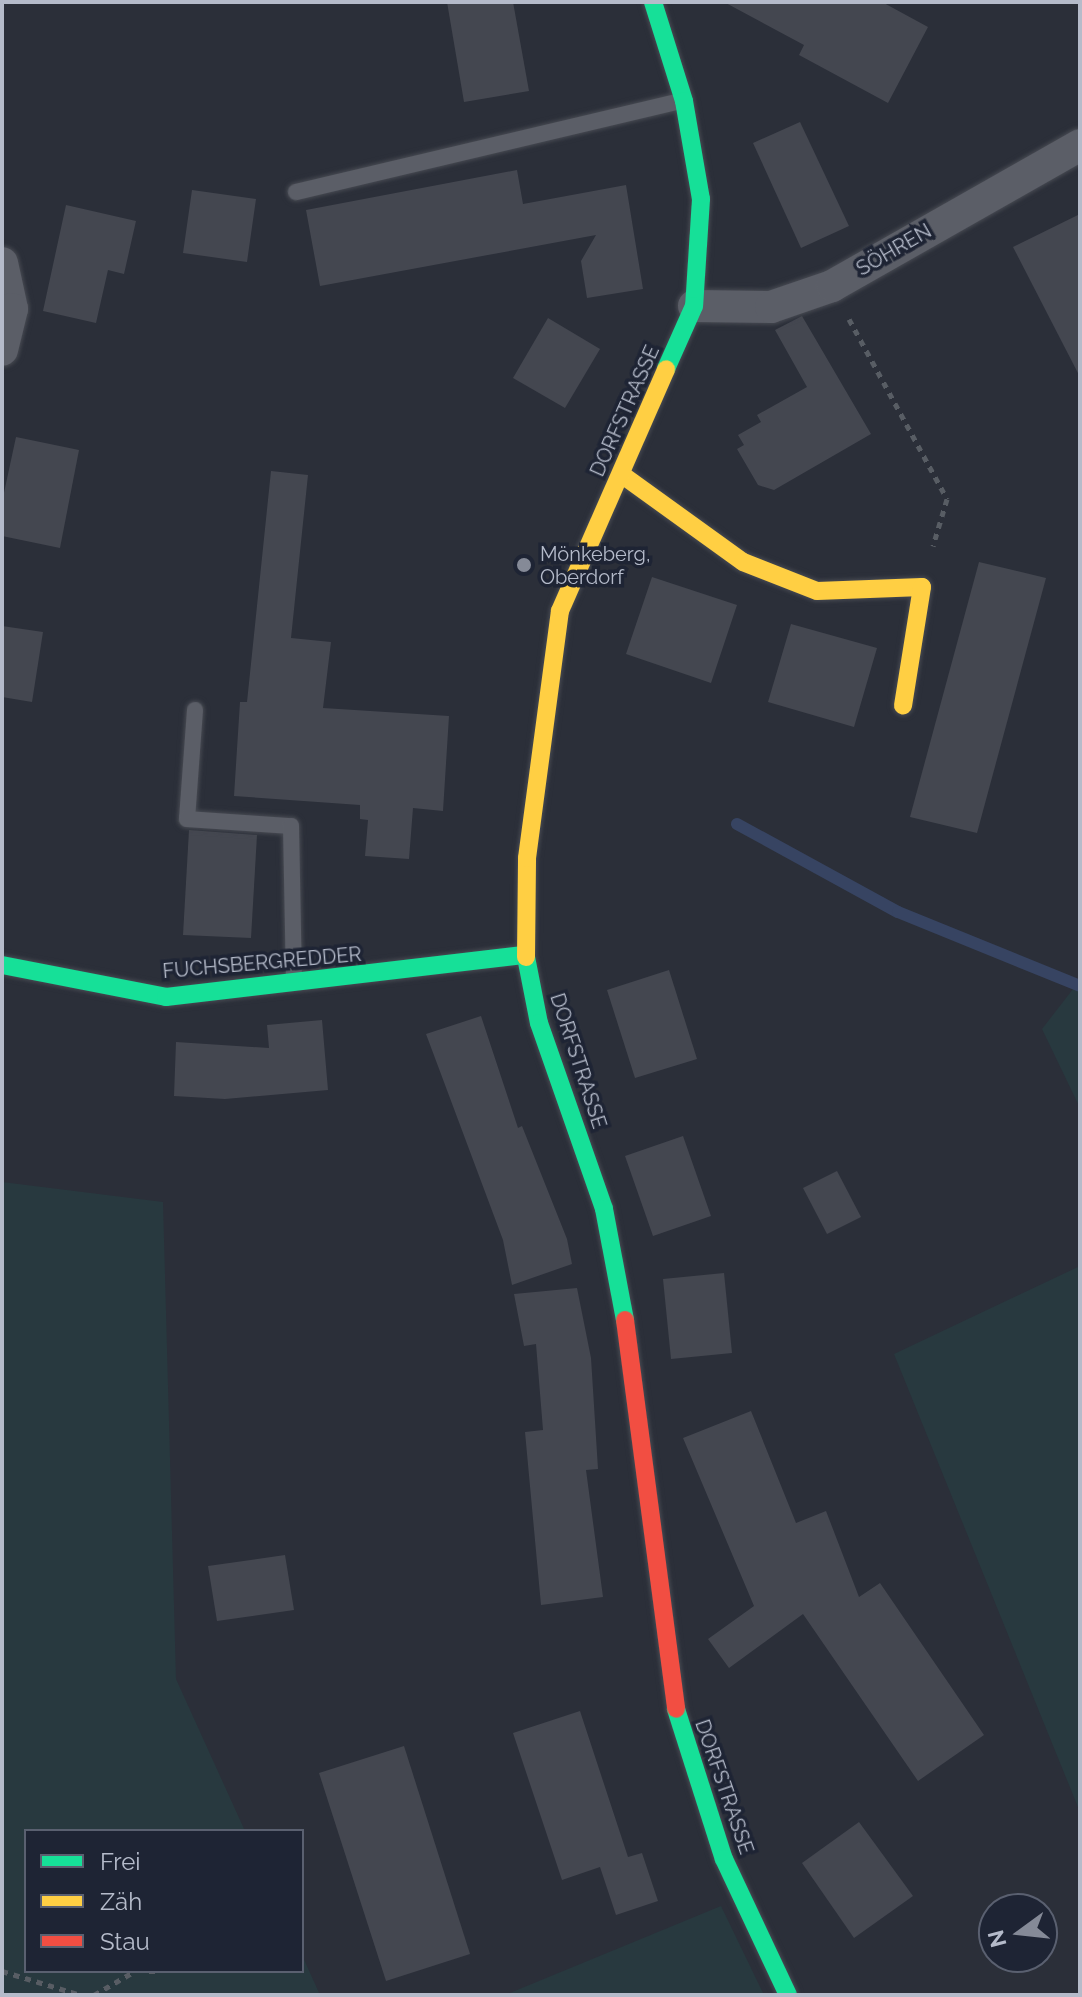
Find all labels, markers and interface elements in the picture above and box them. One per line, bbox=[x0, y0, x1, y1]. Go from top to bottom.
street label: SÖHREN bbox=[852, 219, 936, 281]
street label: DORFSTRASSE bbox=[585, 342, 665, 480]
place label: Mönkeberg, Oberdorf bbox=[540, 542, 650, 589]
marker: Mönkeberg, Oberdorf bbox=[515, 556, 533, 574]
street label: FUCHSBERGREDDER bbox=[162, 942, 362, 984]
street label: DORFSTRASSE bbox=[545, 990, 611, 1132]
street label: DORFSTRASSE bbox=[690, 1716, 758, 1858]
legend bbox=[24, 1829, 304, 1973]
text: Frei bbox=[100, 1847, 141, 1876]
text: Zäh bbox=[100, 1887, 142, 1916]
north arrow bbox=[978, 1893, 1058, 1973]
text: Stau bbox=[100, 1927, 150, 1956]
text: N bbox=[982, 1927, 1011, 1950]

